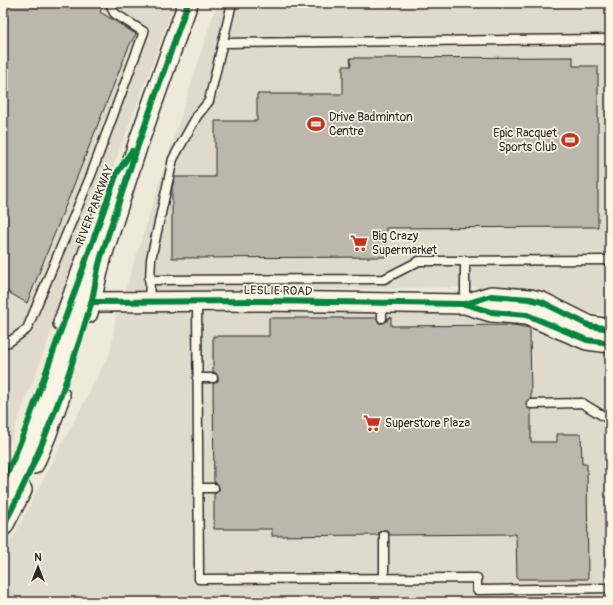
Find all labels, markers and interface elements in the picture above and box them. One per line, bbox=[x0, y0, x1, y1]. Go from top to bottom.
place label: Drive Badminton Centre bbox=[329, 110, 413, 139]
sports icon: Drive Badminton Centre bbox=[306, 114, 326, 134]
place label: Epic Racquet Sports Club bbox=[493, 126, 557, 155]
sports icon: Epic Racquet Sports Club bbox=[560, 130, 580, 150]
street label: RIVER PARKWAY bbox=[73, 163, 117, 247]
place label: Big Crazy Supermarket bbox=[372, 229, 437, 258]
supermarket icon: Big Crazy Supermarket bbox=[349, 233, 369, 253]
street label: LESLIE ROAD bbox=[243, 283, 313, 299]
supermarket icon: Superstore Plaza bbox=[362, 413, 382, 433]
place label: Superstore Plaza bbox=[385, 416, 470, 431]
north arrow bbox=[18, 547, 58, 587]
text: N bbox=[34, 551, 42, 564]

